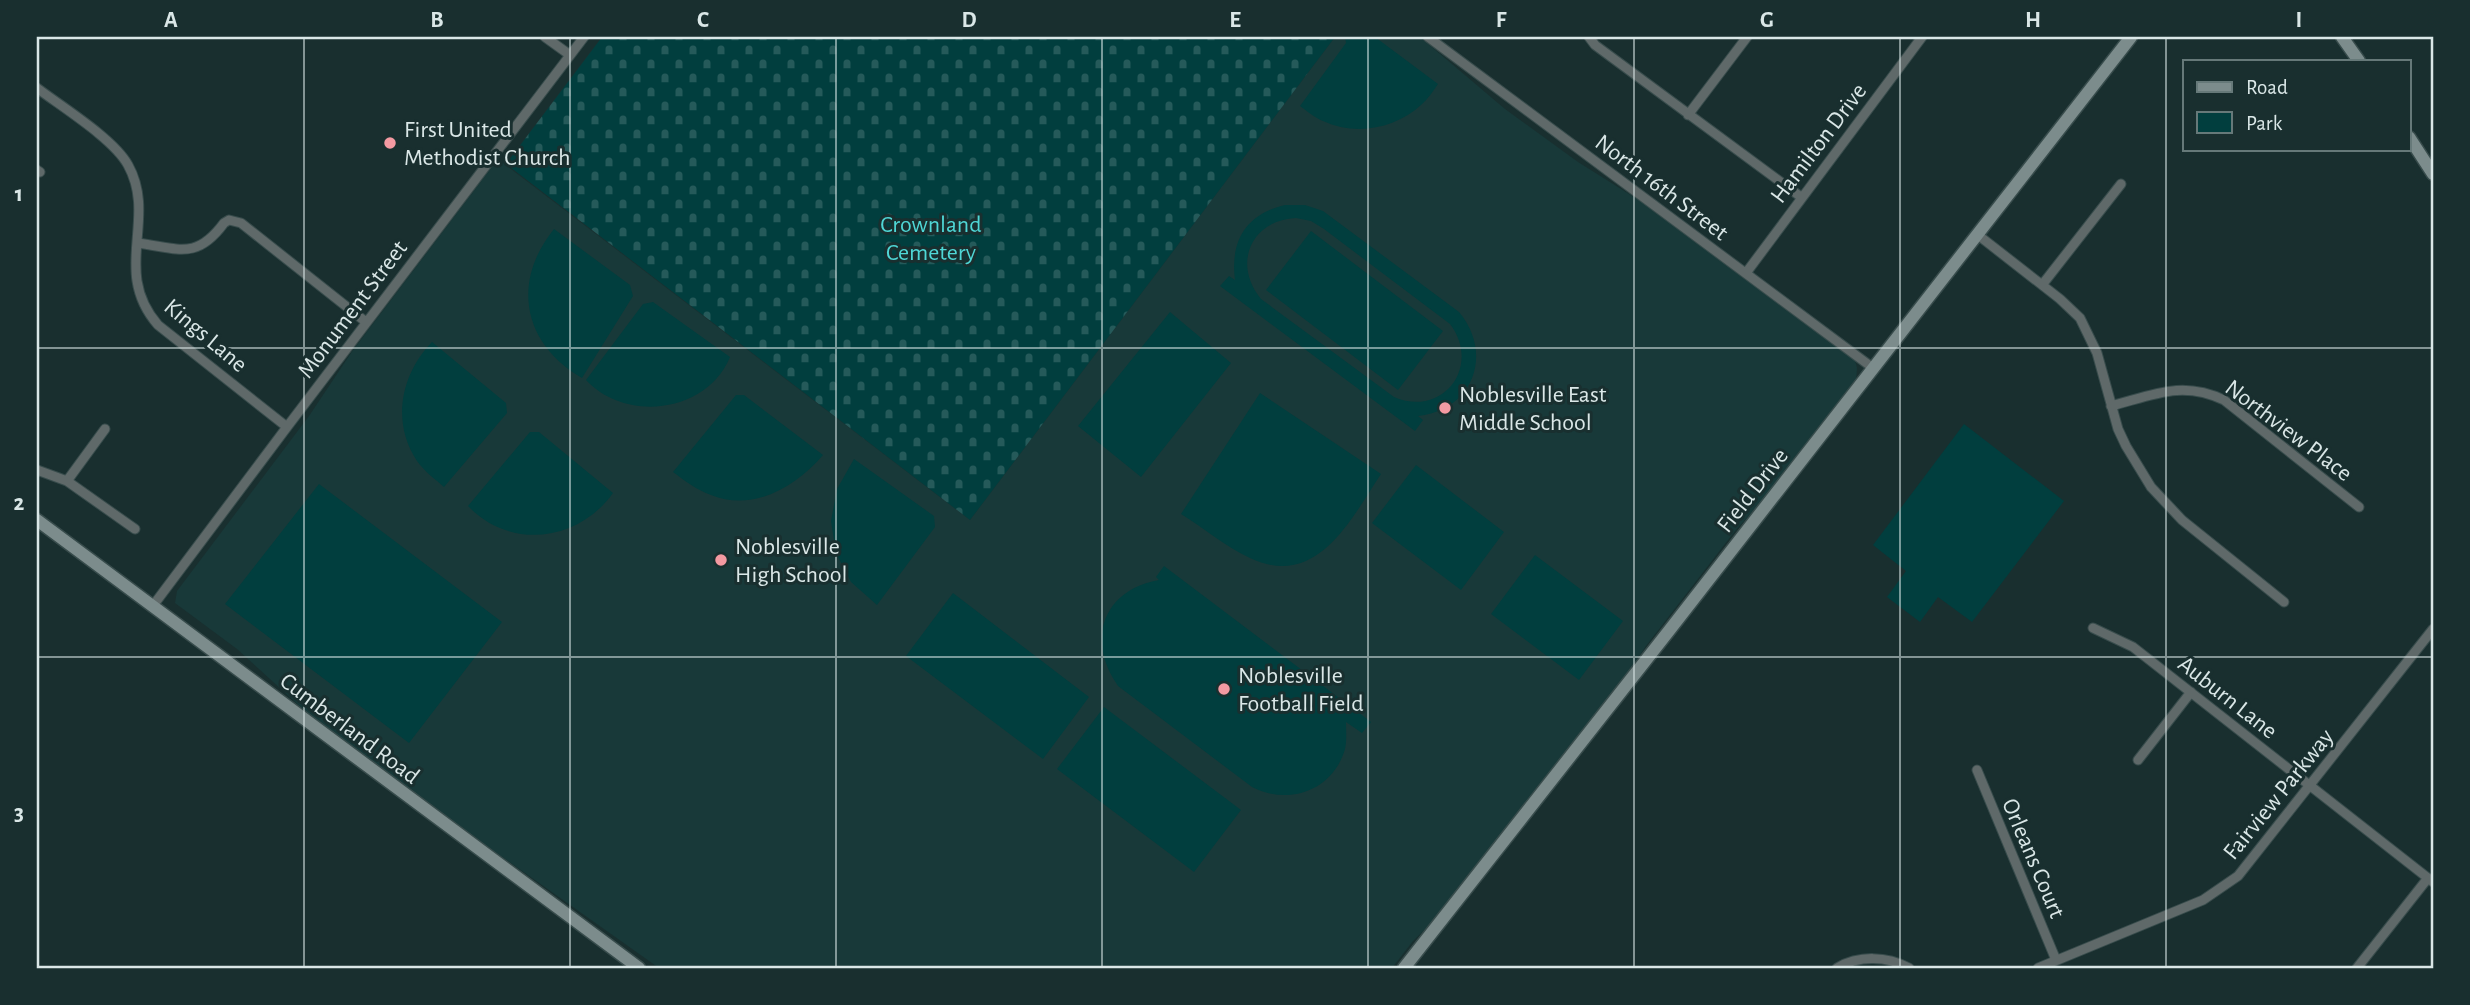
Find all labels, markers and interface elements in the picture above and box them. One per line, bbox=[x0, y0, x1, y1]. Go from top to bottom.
text: A bbox=[164, 9, 178, 32]
text: B bbox=[430, 9, 444, 32]
text: C bbox=[697, 9, 709, 32]
text: D bbox=[961, 9, 977, 32]
text: E bbox=[1229, 9, 1241, 32]
text: F bbox=[1496, 9, 1507, 32]
text: G bbox=[1760, 9, 1774, 32]
text: H bbox=[2025, 9, 2041, 32]
text: I bbox=[2296, 9, 2302, 32]
legend bbox=[2183, 60, 2410, 150]
text: Road bbox=[2246, 77, 2288, 98]
street label: Hamilton Drive bbox=[1766, 79, 1871, 208]
text: Park bbox=[2246, 113, 2283, 134]
place label: First United Methodist Church bbox=[404, 118, 571, 170]
street label: North 16th Street bbox=[1591, 130, 1733, 246]
marker: First United Methodist Church bbox=[382, 135, 398, 151]
text: 1 bbox=[15, 183, 23, 206]
park label: Crownland Cemetery bbox=[880, 213, 982, 265]
street label: Monument Street bbox=[294, 236, 412, 383]
street label: Kings Lane bbox=[159, 294, 251, 377]
street label: Northview Place bbox=[2221, 376, 2356, 486]
place label: Noblesville East Middle School bbox=[1459, 383, 1607, 435]
marker: Noblesville East Middle School bbox=[1437, 400, 1453, 416]
street label: Field Drive bbox=[1713, 444, 1793, 537]
text: 2 bbox=[14, 492, 25, 515]
place label: Noblesville High School bbox=[735, 535, 847, 587]
marker: Noblesville High School bbox=[713, 552, 729, 568]
street label: Auburn Lane bbox=[2173, 652, 2281, 744]
place label: Noblesville Football Field bbox=[1238, 664, 1364, 716]
street label: Cumberland Road bbox=[275, 669, 424, 789]
marker: Noblesville Football Field bbox=[1216, 681, 1232, 697]
street label: Fairview Parkway bbox=[2219, 725, 2338, 864]
street label: Orleans Court bbox=[1997, 795, 2069, 922]
text: 3 bbox=[14, 802, 24, 825]

